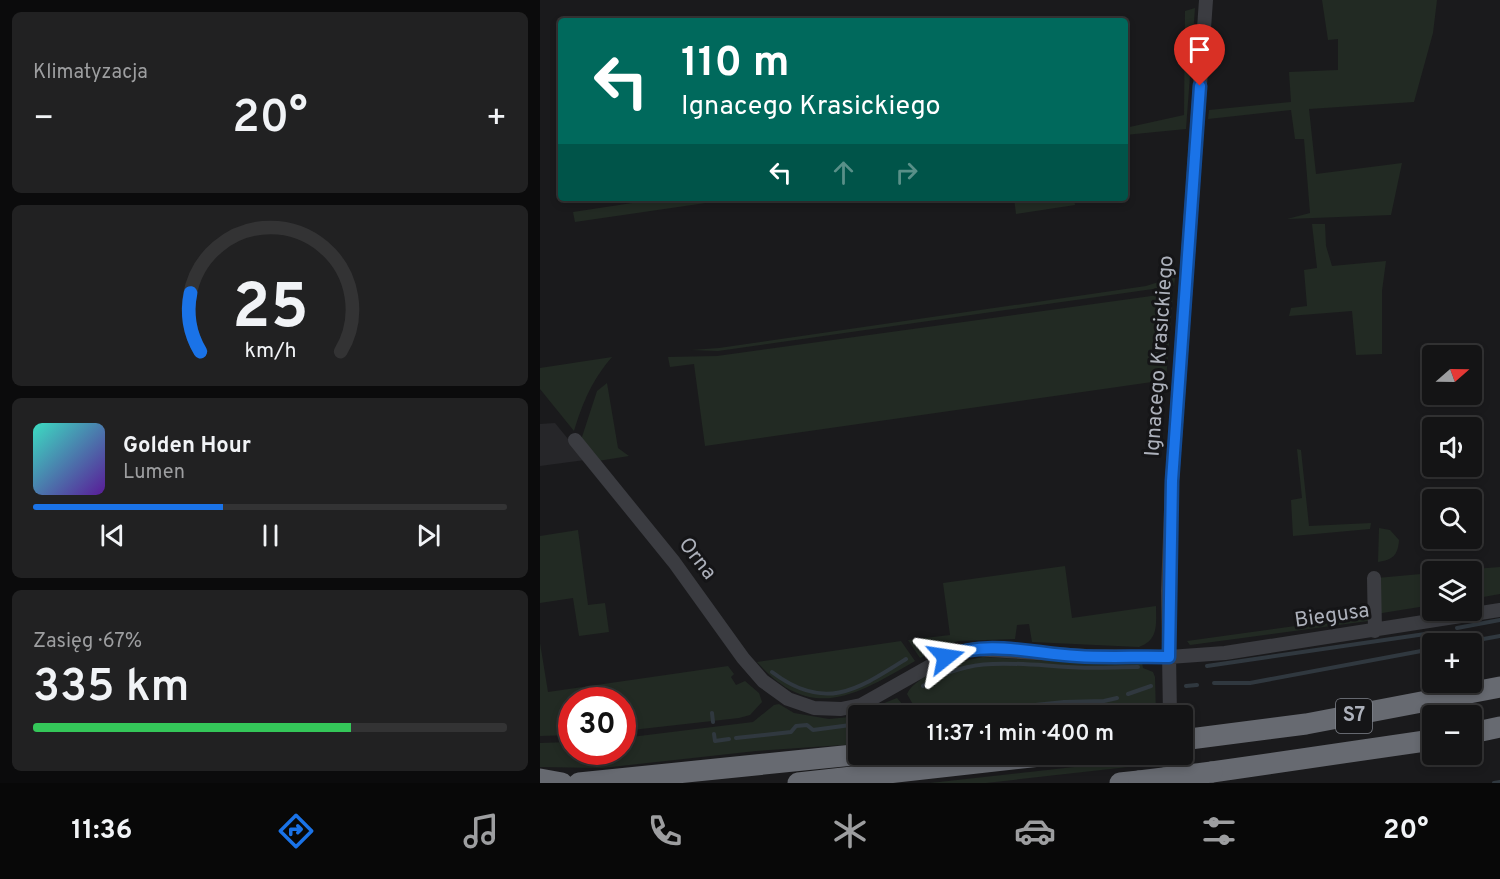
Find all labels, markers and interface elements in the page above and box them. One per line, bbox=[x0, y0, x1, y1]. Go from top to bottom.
pin bbox=[1174, 24, 1225, 86]
icon: arrive bbox=[1183, 33, 1216, 66]
text: 110 m bbox=[681, 38, 790, 91]
icon: left bbox=[582, 42, 660, 120]
text: Klimatyzacja bbox=[33, 60, 148, 86]
text: Ignacego Krasickiego bbox=[681, 90, 941, 124]
text: 20° bbox=[232, 91, 308, 148]
text: − bbox=[33, 99, 54, 141]
text: + bbox=[486, 99, 507, 141]
icon: left bbox=[764, 156, 797, 189]
icon: ahead bbox=[827, 156, 860, 189]
icon: right bbox=[890, 156, 923, 189]
street label: Ignacego Krasickiego bbox=[1139, 254, 1181, 458]
text: 25 bbox=[232, 271, 308, 350]
text: km/h bbox=[244, 339, 296, 366]
north arrow bbox=[1422, 345, 1482, 405]
map controls bbox=[1422, 345, 1482, 765]
button: sound bbox=[1422, 417, 1482, 477]
text: Golden Hour bbox=[123, 433, 251, 460]
text: Lumen bbox=[123, 460, 185, 486]
button: search bbox=[1422, 489, 1482, 549]
icon: previous bbox=[96, 519, 129, 552]
icon: pause bbox=[254, 519, 287, 552]
icon: next bbox=[412, 519, 445, 552]
street label: Orna bbox=[672, 532, 722, 586]
button: layers bbox=[1422, 561, 1482, 621]
street label: Biegusa bbox=[1293, 597, 1371, 635]
position arrow bbox=[914, 625, 978, 689]
text: Zasięg · 67% bbox=[33, 629, 142, 655]
button: + bbox=[1422, 633, 1482, 693]
text: 335 km bbox=[33, 660, 190, 717]
speed limit sign: 30 bbox=[558, 687, 636, 765]
road number: S7 bbox=[1336, 699, 1372, 733]
button: − bbox=[1422, 705, 1482, 765]
text: 11:37 · 1 min · 400 m bbox=[927, 721, 1114, 748]
icon: directions bbox=[275, 810, 317, 852]
icon: music bbox=[460, 810, 502, 852]
icon: phone bbox=[644, 810, 686, 852]
icon: climate bbox=[829, 810, 871, 852]
icon: car bbox=[1014, 810, 1056, 852]
icon: filters bbox=[1198, 810, 1240, 852]
text: 11:36 bbox=[71, 814, 132, 848]
text: 20° bbox=[1383, 814, 1429, 848]

